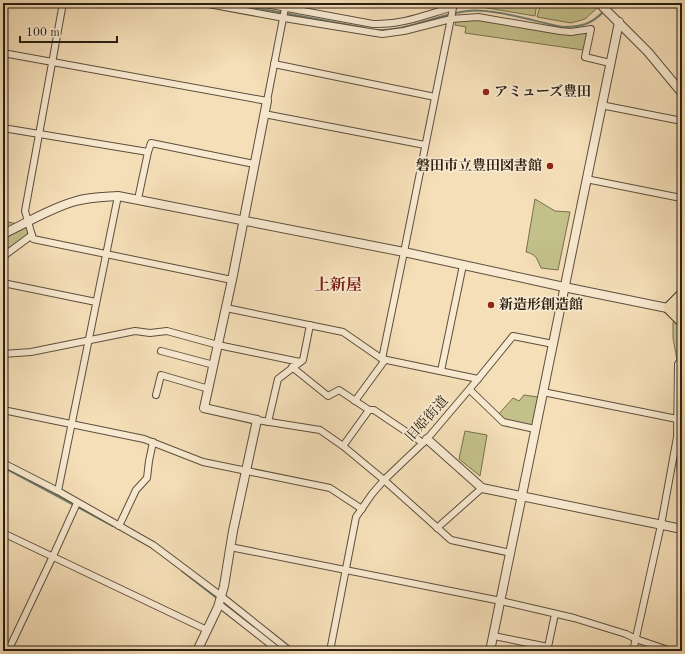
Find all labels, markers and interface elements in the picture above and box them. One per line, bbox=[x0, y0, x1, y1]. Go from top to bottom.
scale bar bbox=[20, 18, 117, 44]
text: 100 m bbox=[26, 27, 60, 39]
place label: アミューズ豊田 bbox=[494, 84, 591, 99]
marker: アミューズ豊田 bbox=[481, 87, 491, 97]
place label: 磐田市立豊田図書館 bbox=[416, 158, 542, 173]
marker: 磐田市立豊田図書館 bbox=[545, 161, 555, 171]
district label: 上新屋 bbox=[314, 276, 362, 294]
place label: 新造形創造館 bbox=[499, 297, 583, 312]
marker: 新造形創造館 bbox=[486, 300, 496, 310]
street label: 旧姫街道 bbox=[402, 393, 451, 444]

